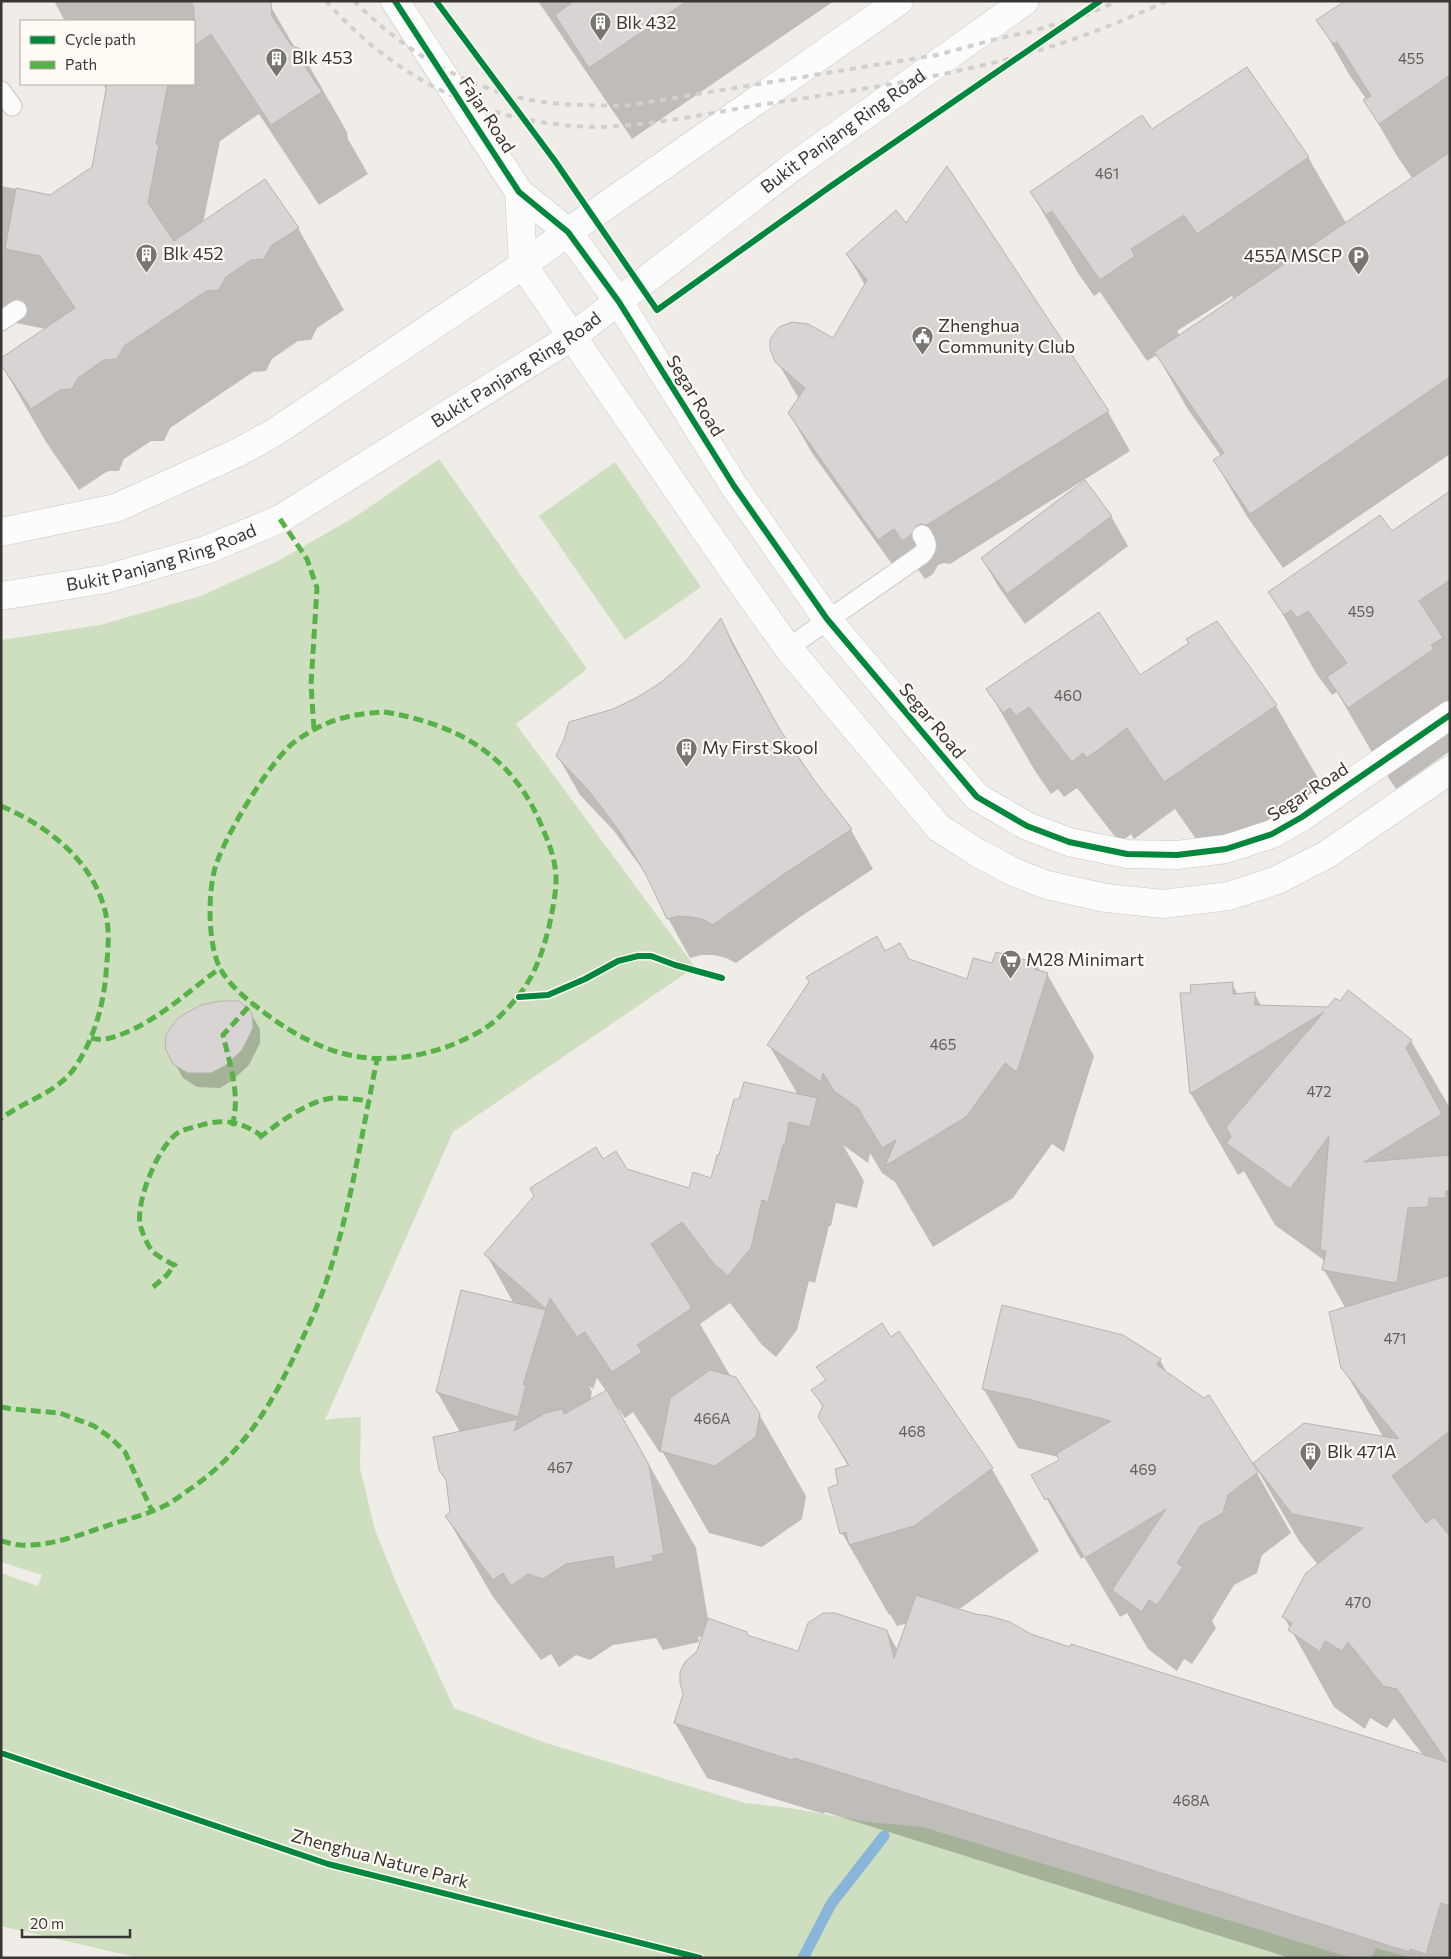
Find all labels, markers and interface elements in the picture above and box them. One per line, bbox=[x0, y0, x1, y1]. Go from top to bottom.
building icon: Blk 432 bbox=[588, 11, 612, 42]
place label: Blk 432 bbox=[616, 11, 676, 33]
legend bbox=[20, 20, 195, 85]
text: Cycle path bbox=[65, 30, 136, 48]
building icon: Blk 453 bbox=[264, 46, 288, 77]
place label: Blk 453 bbox=[292, 46, 353, 68]
house number: 455 bbox=[1398, 49, 1424, 67]
text: Path bbox=[65, 55, 97, 73]
street label: Bukit Panjang Ring Road bbox=[756, 64, 929, 197]
street label: Fajar Road bbox=[455, 72, 521, 157]
house number: 461 bbox=[1095, 164, 1119, 182]
building icon: Blk 452 bbox=[135, 242, 159, 273]
place label: Blk 452 bbox=[163, 242, 224, 264]
place label: 455A MSCP bbox=[1244, 244, 1342, 266]
parking icon: 455A MSCP bbox=[1346, 244, 1370, 275]
street label: Bukit Panjang Ring Road bbox=[427, 306, 605, 432]
place label: Zhenghua Community Club bbox=[938, 314, 1075, 357]
public building icon: Zhenghua Community Club bbox=[910, 324, 934, 355]
street label: Segar Road bbox=[662, 351, 729, 440]
street label: Bukit Panjang Ring Road bbox=[64, 518, 259, 595]
house number: 459 bbox=[1348, 602, 1374, 620]
street label: Segar Road bbox=[895, 678, 971, 763]
house number: 460 bbox=[1054, 686, 1082, 704]
building icon: My First Skool bbox=[674, 736, 698, 767]
place label: My First Skool bbox=[702, 736, 818, 758]
street label: Segar Road bbox=[1263, 757, 1352, 825]
supermarket icon: M28 Minimart bbox=[998, 948, 1022, 979]
place label: M28 Minimart bbox=[1026, 948, 1144, 970]
house number: 465 bbox=[930, 1035, 956, 1053]
house number: 472 bbox=[1307, 1082, 1331, 1100]
house number: 471 bbox=[1383, 1329, 1407, 1347]
house number: 466A bbox=[693, 1409, 731, 1427]
house number: 468 bbox=[898, 1422, 926, 1440]
building icon: Blk 471A bbox=[1299, 1440, 1323, 1471]
place label: Blk 471A bbox=[1327, 1440, 1396, 1462]
house number: 467 bbox=[547, 1458, 573, 1476]
house number: 469 bbox=[1129, 1460, 1157, 1478]
house number: 470 bbox=[1345, 1593, 1371, 1611]
house number: 468A bbox=[1172, 1791, 1210, 1809]
street label: Zhenghua Nature Park bbox=[289, 1824, 472, 1892]
scale bar bbox=[22, 1906, 130, 1938]
text: 20 m bbox=[30, 1914, 64, 1932]

